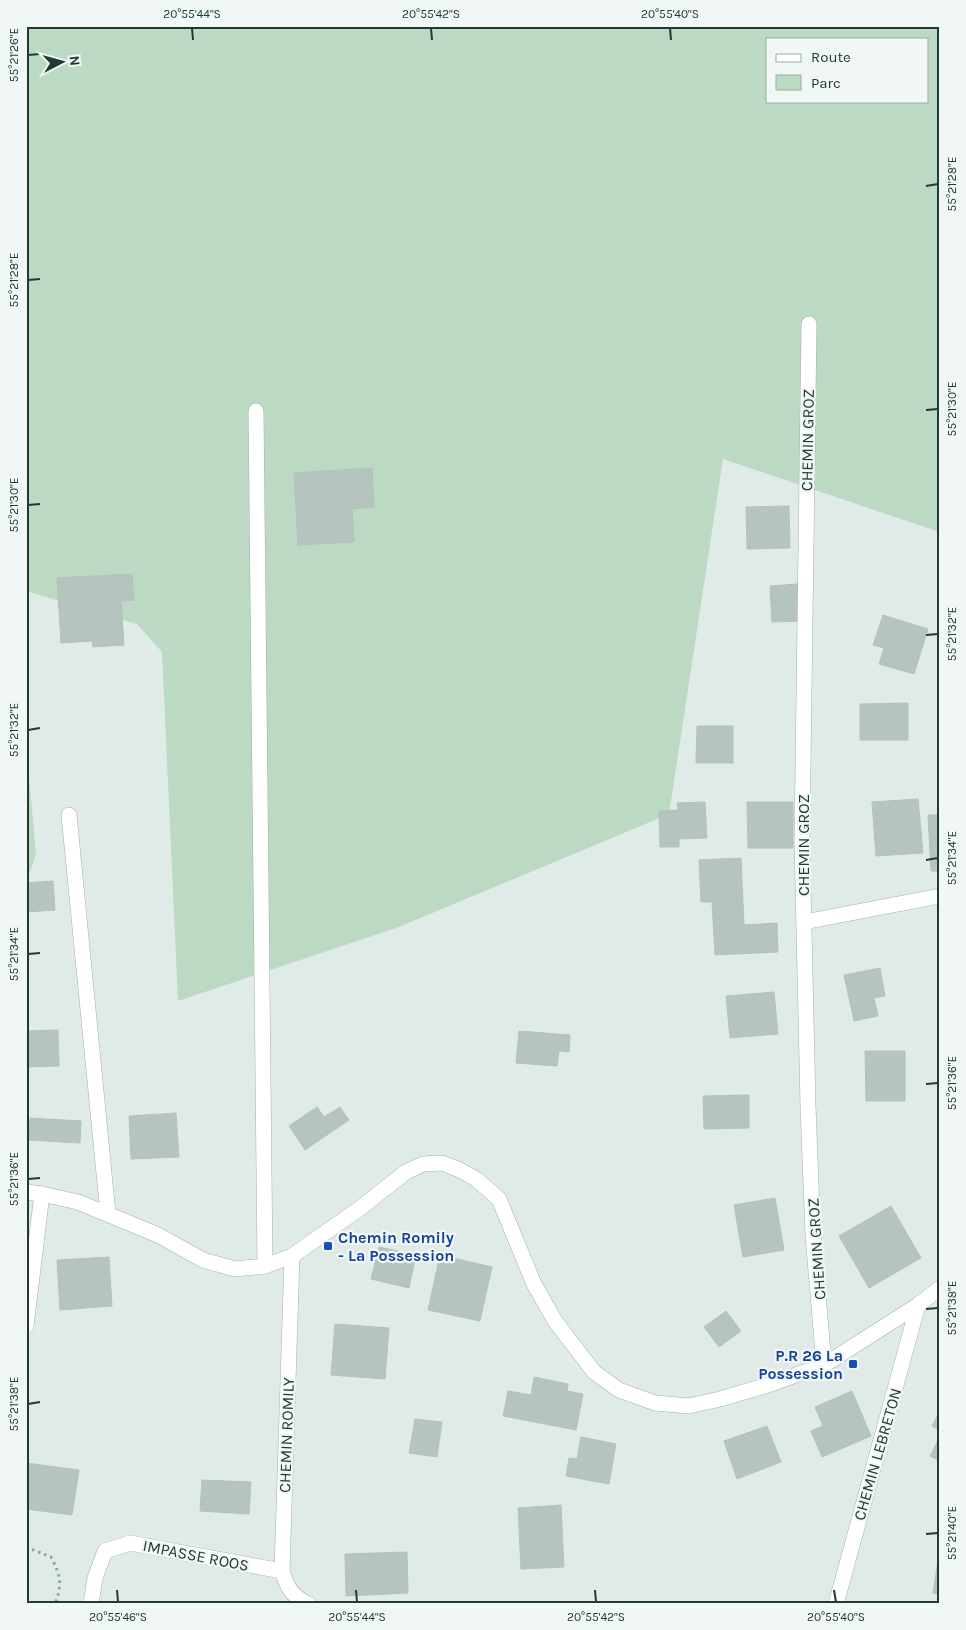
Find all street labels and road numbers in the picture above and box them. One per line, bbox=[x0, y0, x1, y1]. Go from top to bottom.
street label: CHEMIN GROZ bbox=[797, 389, 818, 491]
street label: CHEMIN GROZ bbox=[794, 794, 813, 896]
street label: CHEMIN GROZ bbox=[803, 1197, 830, 1301]
street label: CHEMIN ROMILY bbox=[275, 1377, 298, 1493]
street label: CHEMIN LEBRETON bbox=[849, 1386, 905, 1522]
street label: IMPASSE ROOS bbox=[141, 1536, 251, 1575]

